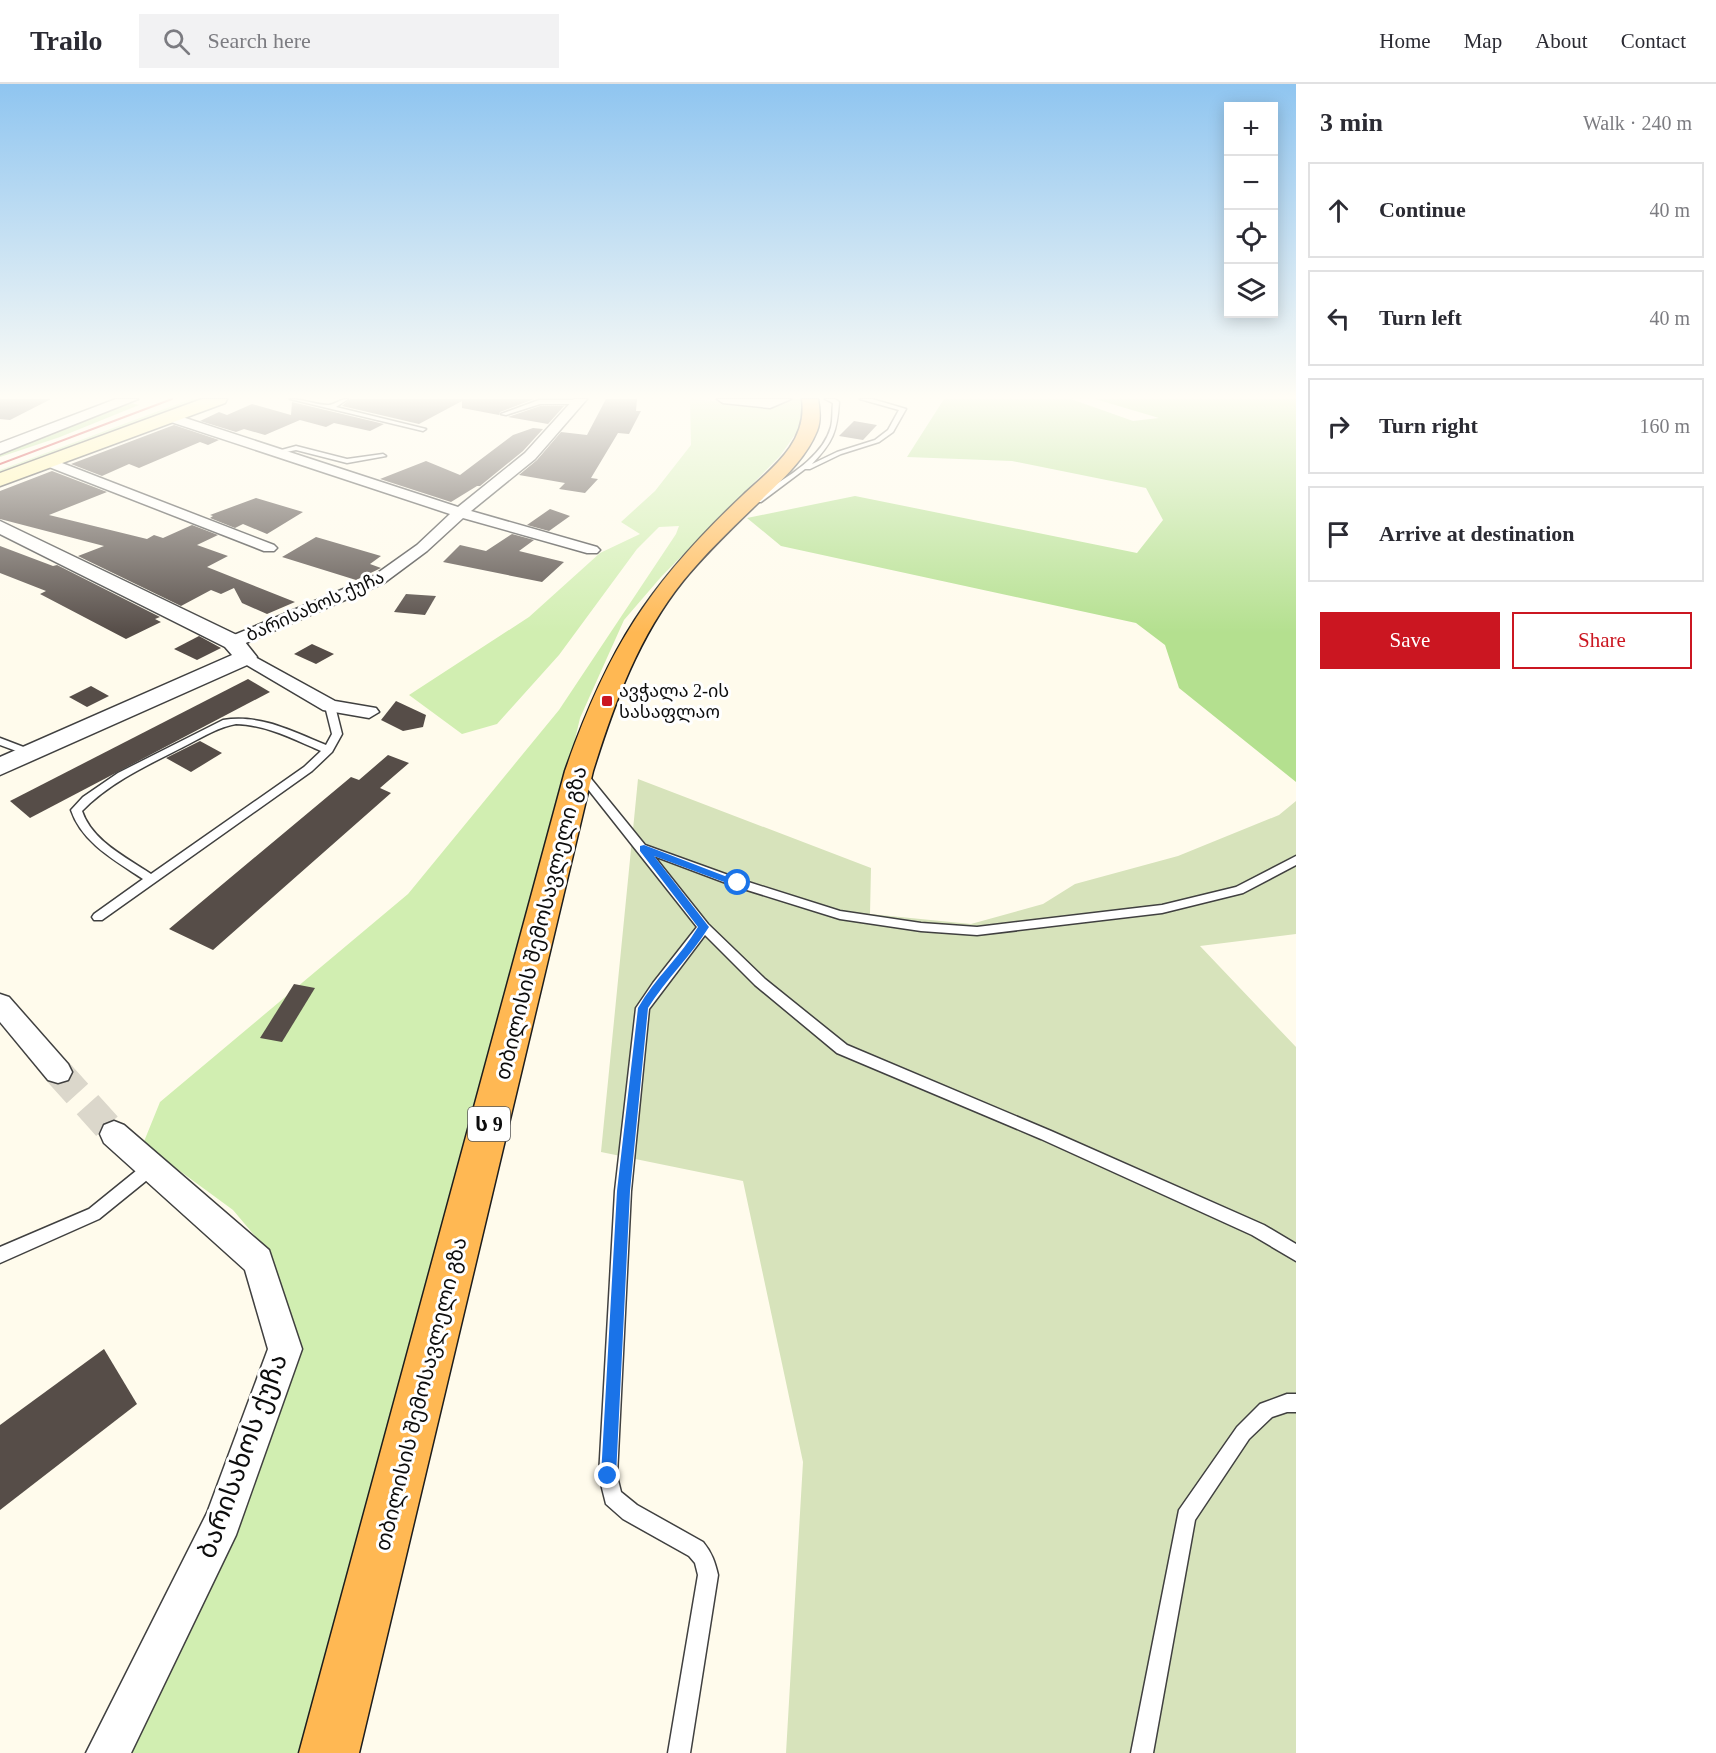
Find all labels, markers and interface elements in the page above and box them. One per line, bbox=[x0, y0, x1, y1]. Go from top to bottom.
search box bbox=[139, 14, 559, 68]
text: Trailo bbox=[30, 25, 103, 56]
icon: search bbox=[160, 25, 193, 58]
text: Search here bbox=[208, 28, 311, 53]
text: Home bbox=[1379, 29, 1431, 53]
text: Map bbox=[1464, 29, 1502, 53]
text: About bbox=[1535, 29, 1588, 53]
text: Contact bbox=[1621, 29, 1686, 53]
map controls bbox=[1224, 102, 1278, 318]
button: + bbox=[1224, 102, 1278, 156]
text: 3 min bbox=[1320, 108, 1383, 137]
text: Walk · 240 m bbox=[1583, 112, 1692, 134]
button: − bbox=[1224, 156, 1278, 210]
icon: ahead bbox=[1322, 194, 1355, 227]
text: Continue bbox=[1379, 197, 1466, 222]
text: 40 m bbox=[1649, 199, 1690, 221]
button: locate bbox=[1224, 210, 1278, 264]
button: layers bbox=[1224, 264, 1278, 318]
icon: left bbox=[1322, 302, 1355, 335]
text: Turn left bbox=[1379, 305, 1462, 330]
text: 40 m bbox=[1649, 307, 1690, 329]
icon: right bbox=[1322, 410, 1355, 443]
text: Turn right bbox=[1379, 413, 1478, 438]
text: 160 m bbox=[1639, 415, 1690, 437]
icon: arrive bbox=[1322, 518, 1355, 551]
text: Arrive at destination bbox=[1379, 521, 1575, 546]
street label: ბარისახოს ქუჩა bbox=[243, 567, 388, 646]
button: Save bbox=[1320, 612, 1500, 669]
button: Share bbox=[1512, 612, 1692, 669]
place label: ავჭალა 2-ის სასაფლაო bbox=[619, 681, 729, 723]
marker: ავჭალა 2-ის სასაფლაო bbox=[600, 694, 614, 708]
street label: თბილისის შემოსავლელი გზა bbox=[490, 764, 593, 1082]
route start bbox=[724, 869, 750, 895]
road number: ს 9 bbox=[468, 1107, 510, 1141]
street label: თბილისის შემოსავლელი გზა bbox=[370, 1235, 473, 1553]
street label: ბარისახოს ქუჩა bbox=[192, 1350, 293, 1562]
route end bbox=[594, 1462, 620, 1488]

